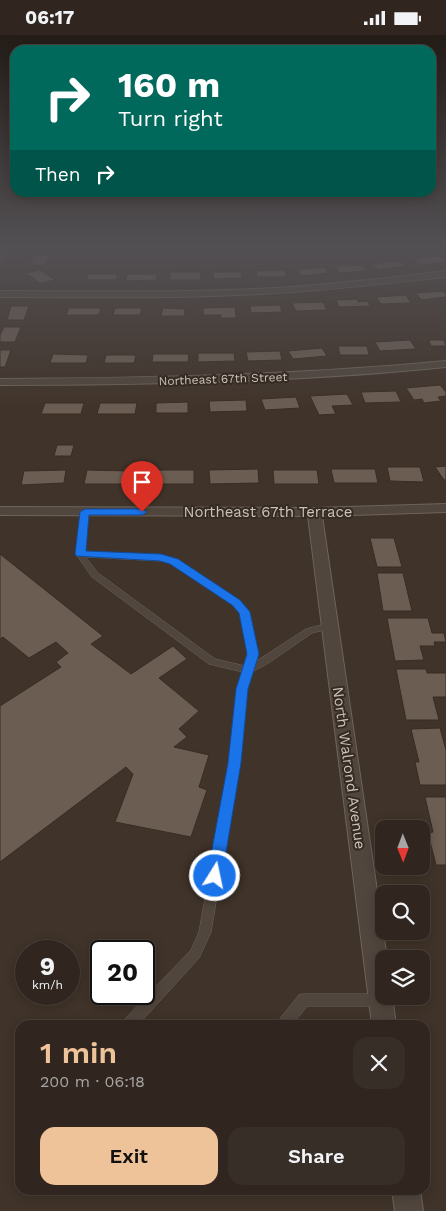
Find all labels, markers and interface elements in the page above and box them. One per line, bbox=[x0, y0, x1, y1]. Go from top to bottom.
text: 06:17 bbox=[25, 6, 74, 29]
text: 160 m bbox=[118, 64, 220, 106]
icon: right bbox=[35, 65, 100, 130]
text: Turn right bbox=[118, 106, 223, 131]
icon: right bbox=[91, 160, 119, 188]
text: Then bbox=[35, 163, 81, 186]
street label: Northeast 67th Street bbox=[158, 370, 288, 388]
pin bbox=[121, 461, 163, 512]
icon: arrive bbox=[128, 468, 156, 496]
street label: Northeast 67th Terrace bbox=[184, 503, 352, 521]
street label: North Walrond Avenue bbox=[329, 686, 369, 850]
north arrow bbox=[375, 820, 430, 875]
map controls bbox=[375, 820, 430, 1005]
position arrow bbox=[188, 849, 240, 901]
button: search bbox=[375, 885, 430, 940]
speed limit sign: 20 bbox=[90, 940, 155, 1005]
button: layers bbox=[375, 950, 430, 1005]
text: 9 bbox=[40, 952, 55, 981]
text: km/h bbox=[32, 978, 63, 992]
text: 1 min bbox=[40, 1035, 117, 1070]
button: close bbox=[353, 1037, 405, 1089]
text: 200 m · 06:18 bbox=[40, 1072, 145, 1091]
button: Exit bbox=[40, 1127, 218, 1185]
button: Share bbox=[228, 1127, 405, 1185]

